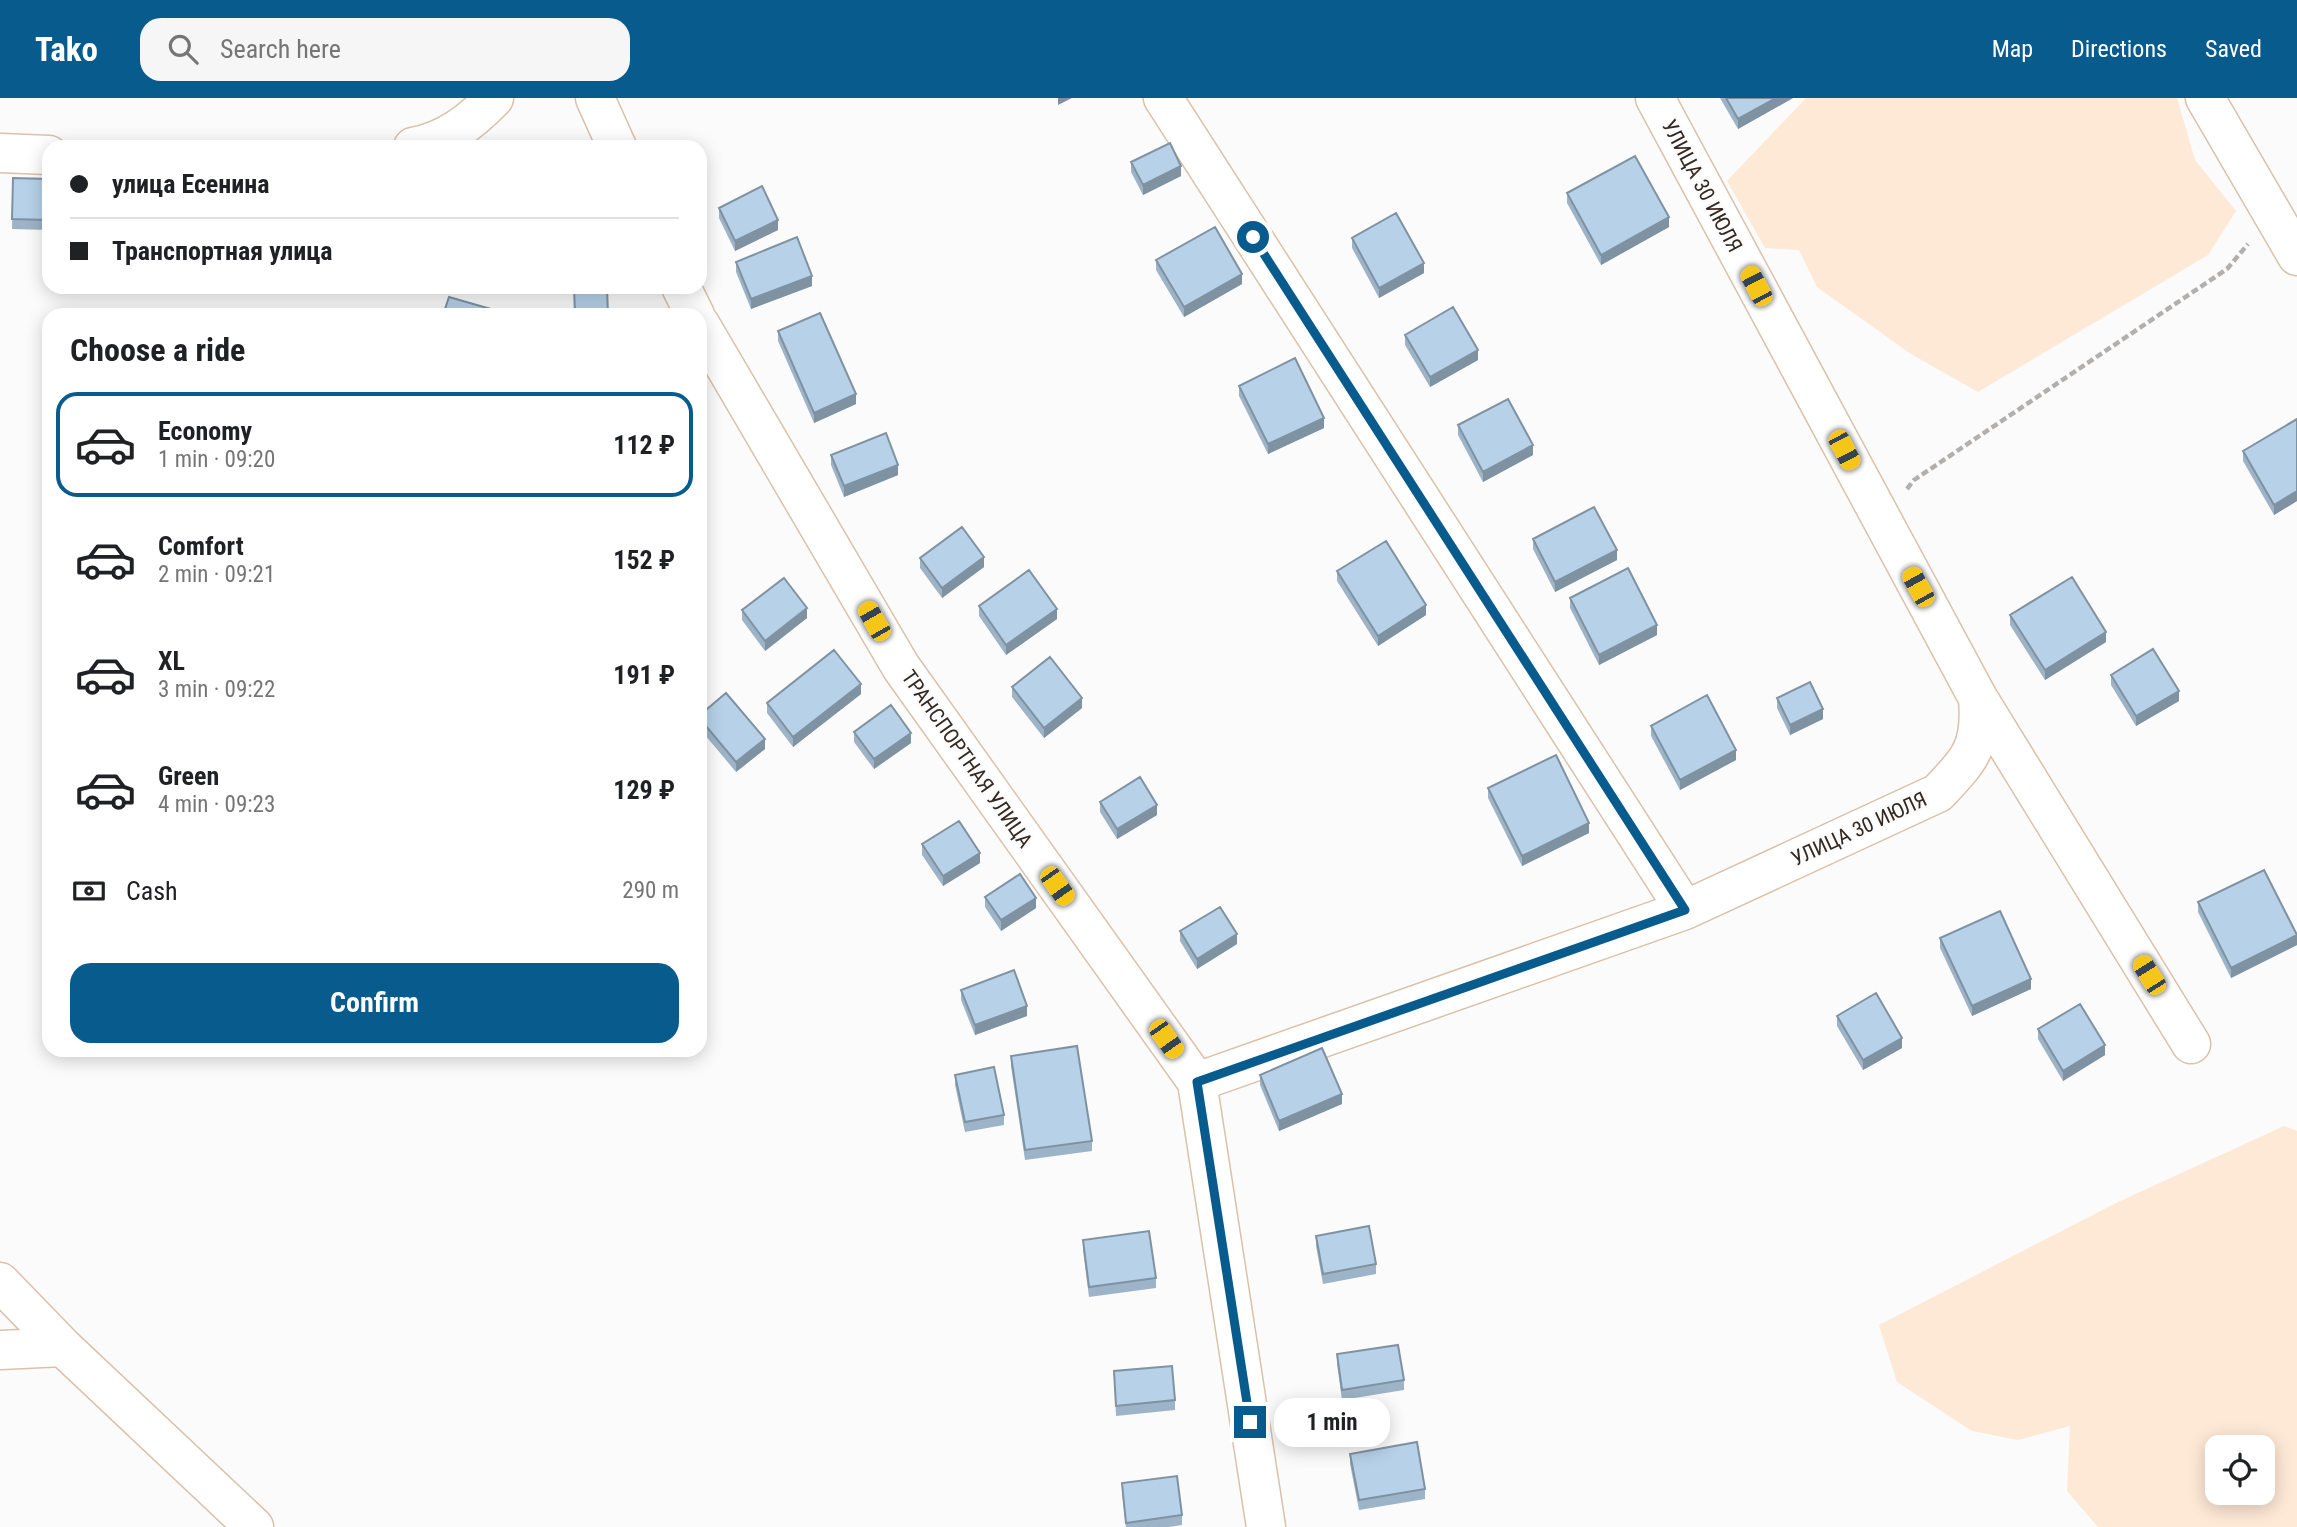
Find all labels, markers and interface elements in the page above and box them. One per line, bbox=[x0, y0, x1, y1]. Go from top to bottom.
search box bbox=[140, 18, 630, 81]
text: Tako bbox=[35, 30, 98, 69]
icon: search bbox=[164, 30, 202, 68]
text: Search here bbox=[220, 34, 341, 64]
text: Map bbox=[1992, 35, 2033, 63]
text: Directions bbox=[2071, 35, 2167, 63]
text: Saved bbox=[2205, 35, 2262, 63]
street label: УЛИЦА 30 ИЮЛЯ bbox=[1657, 116, 1747, 256]
text: улица Есенина bbox=[112, 169, 270, 199]
route start bbox=[1237, 221, 1269, 253]
text: Транспортная улица bbox=[112, 236, 333, 266]
car bbox=[1737, 263, 1776, 309]
text: Choose a ride bbox=[70, 331, 245, 369]
icon: car bbox=[74, 413, 137, 476]
text: Economy bbox=[158, 416, 252, 446]
car bbox=[1825, 427, 1864, 473]
text: 112 ₽ bbox=[613, 430, 675, 460]
text: 1 min · 09:20 bbox=[158, 446, 275, 473]
icon: car bbox=[74, 528, 137, 591]
text: Comfort bbox=[158, 531, 244, 561]
text: 152 ₽ bbox=[613, 545, 675, 575]
text: 2 min · 09:21 bbox=[158, 561, 275, 588]
car bbox=[1899, 564, 1938, 610]
car bbox=[855, 598, 894, 644]
icon: car bbox=[74, 643, 137, 706]
text: XL bbox=[158, 646, 185, 676]
text: 191 ₽ bbox=[613, 660, 675, 690]
street label: ТРАНСПОРТНАЯ УЛИЦА bbox=[897, 666, 1037, 852]
text: 3 min · 09:22 bbox=[158, 676, 275, 703]
icon: car bbox=[74, 758, 137, 821]
text: Green bbox=[158, 761, 219, 791]
text: 129 ₽ bbox=[613, 775, 675, 805]
street label: УЛИЦА 30 ИЮЛЯ bbox=[1788, 787, 1930, 871]
text: 4 min · 09:23 bbox=[158, 791, 275, 818]
car bbox=[1037, 863, 1078, 909]
icon: cash bbox=[70, 872, 108, 910]
text: Cash bbox=[126, 876, 178, 906]
text: 290 m bbox=[622, 877, 679, 904]
car bbox=[2129, 952, 2170, 998]
button: Confirm bbox=[70, 963, 679, 1043]
car bbox=[1146, 1016, 1187, 1062]
callout: 1 min bbox=[1274, 1398, 1390, 1446]
route end bbox=[1234, 1406, 1266, 1438]
text: 1 min bbox=[1306, 1409, 1358, 1436]
map controls bbox=[2205, 1435, 2275, 1505]
button: locate bbox=[2205, 1435, 2275, 1505]

